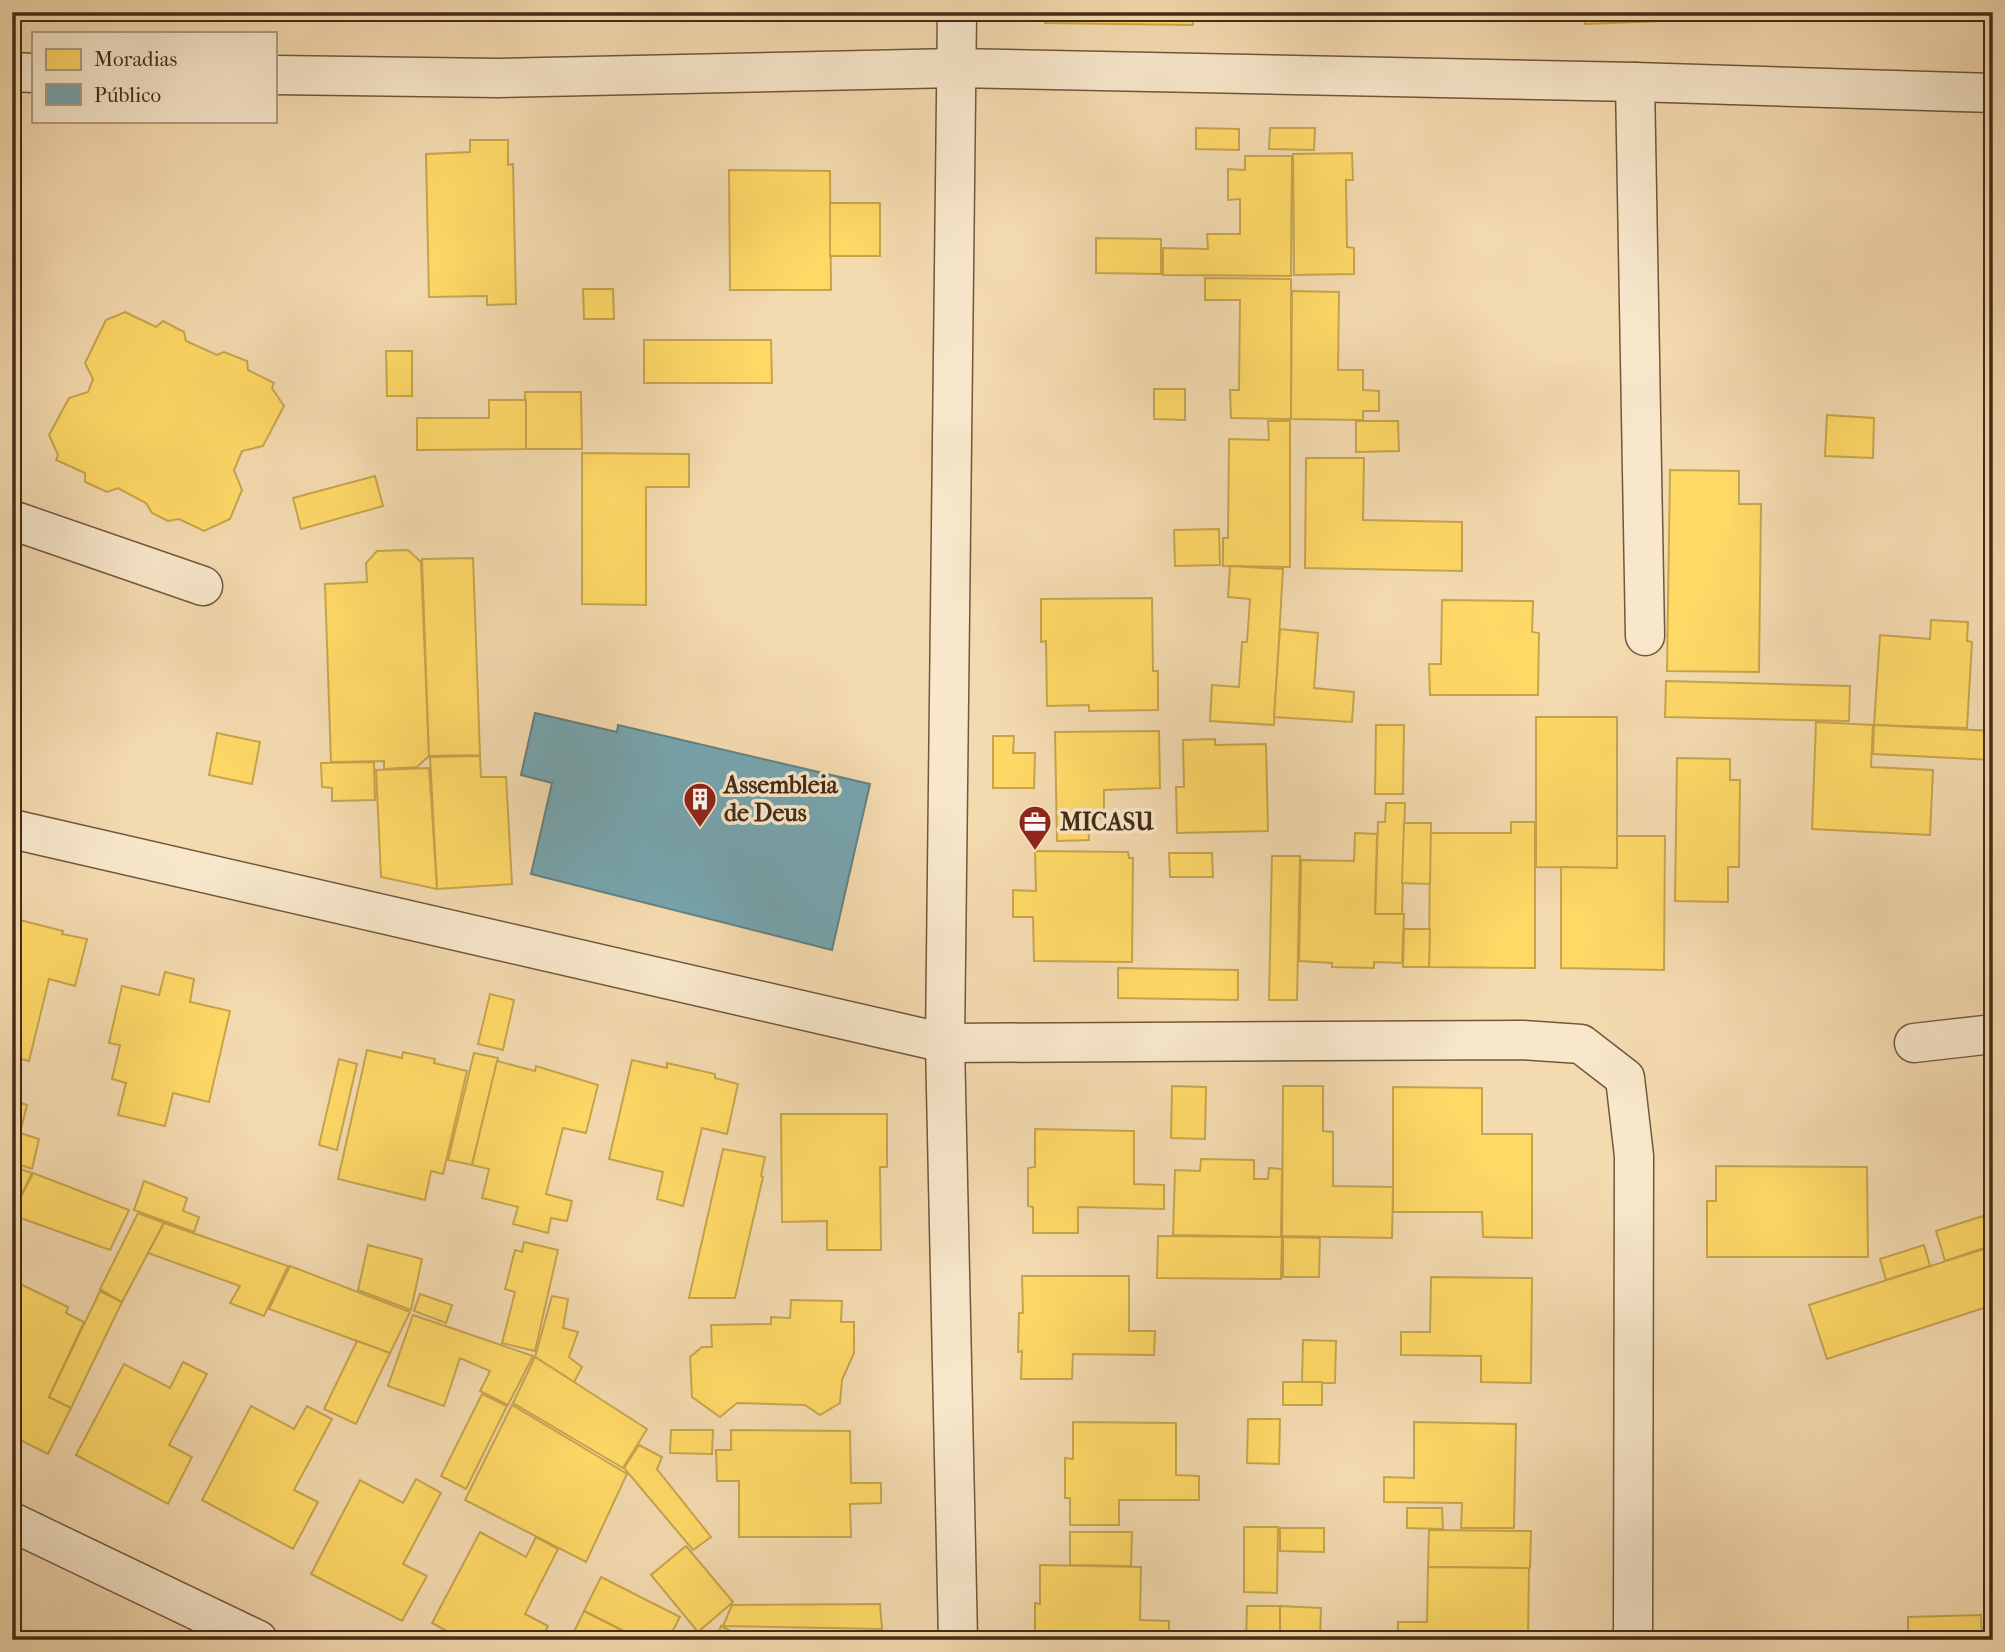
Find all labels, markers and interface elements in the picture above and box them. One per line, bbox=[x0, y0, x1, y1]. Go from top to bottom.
legend bbox=[32, 32, 276, 122]
text: Moradias bbox=[94, 47, 177, 71]
text: Público bbox=[94, 83, 161, 107]
place label: Assembleia de Deus bbox=[722, 771, 839, 827]
building icon: Assembleia de Deus bbox=[681, 780, 719, 829]
office icon: MICASU bbox=[1016, 803, 1054, 852]
place label: MICASU bbox=[1060, 808, 1154, 836]

